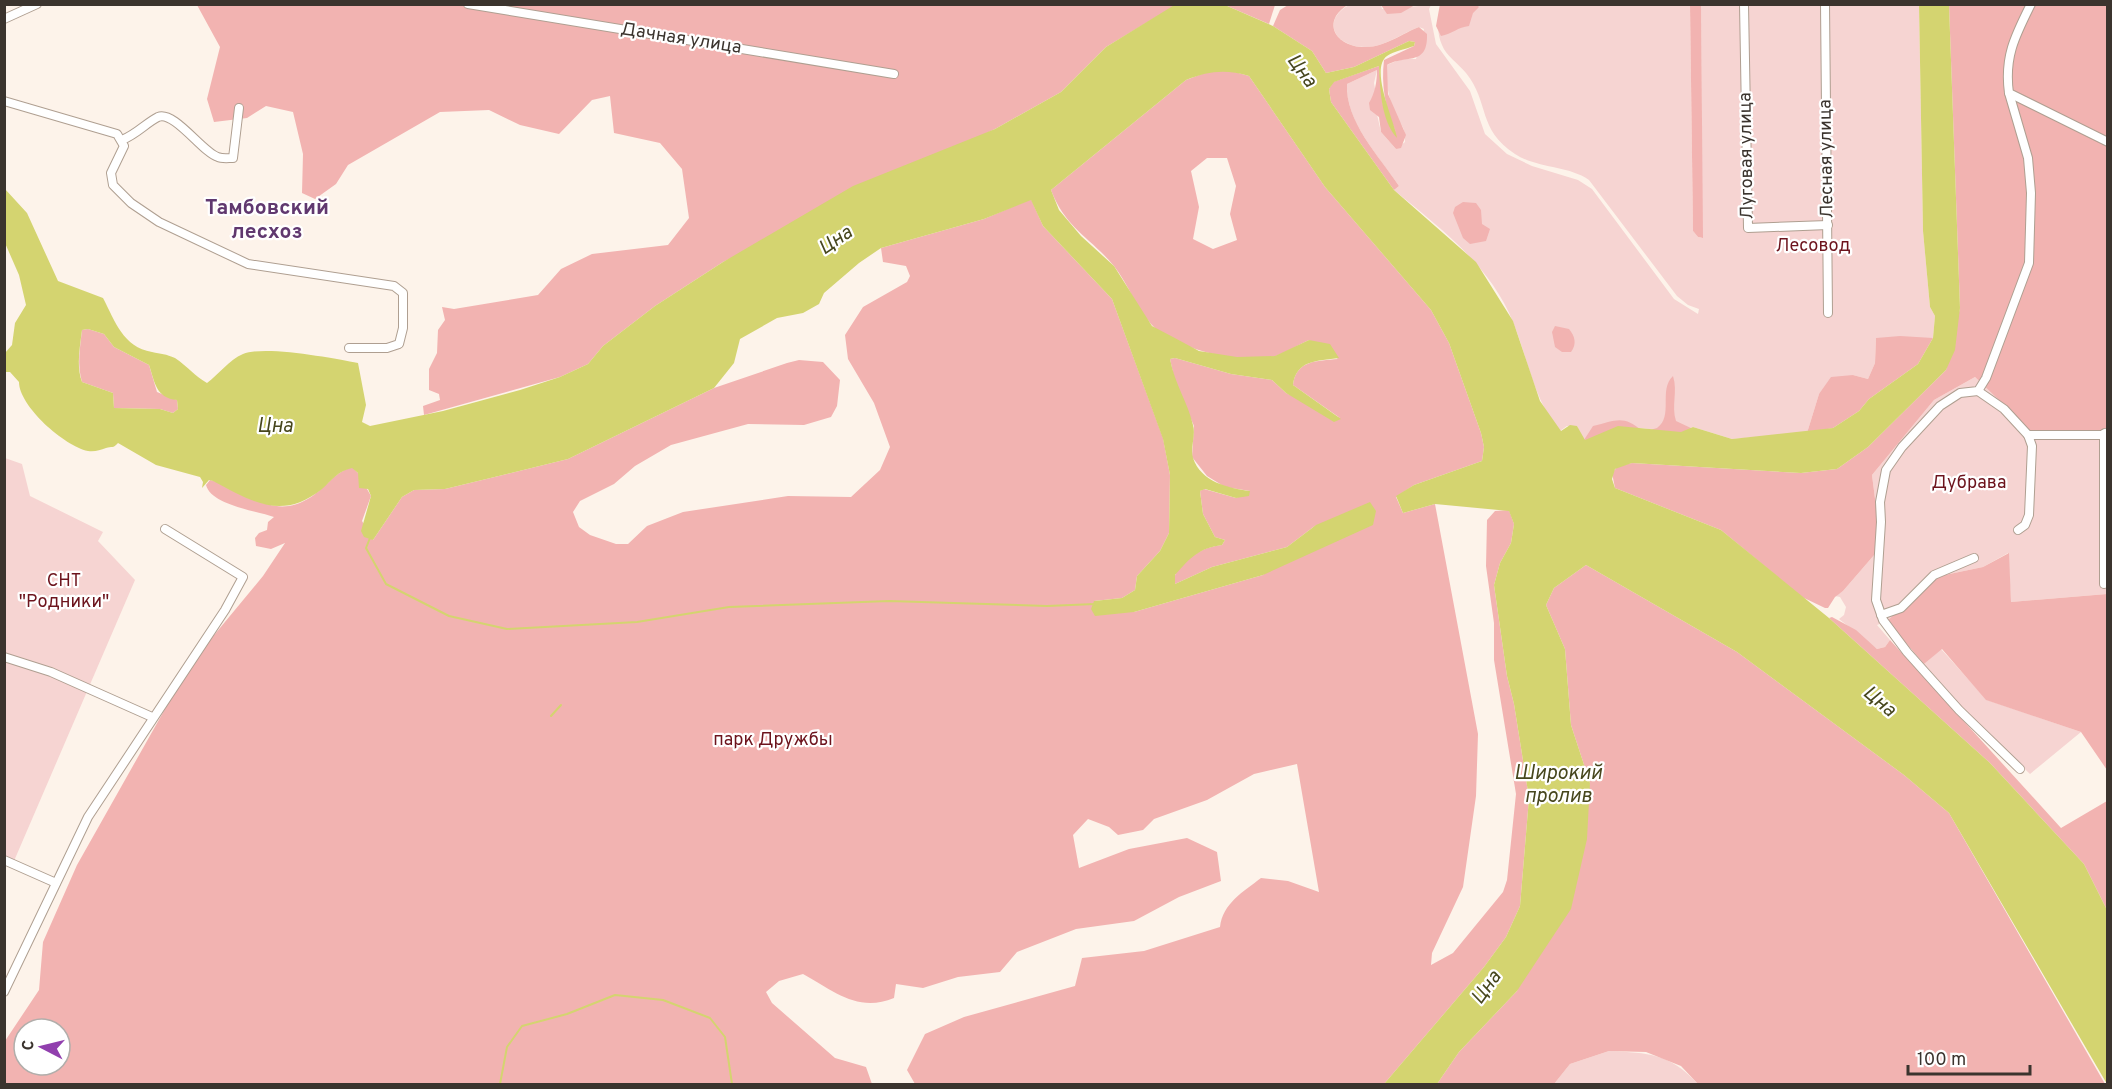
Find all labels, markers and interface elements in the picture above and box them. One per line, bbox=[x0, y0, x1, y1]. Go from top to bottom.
street label: Дачная улица bbox=[619, 18, 743, 60]
water label: Цна bbox=[1280, 49, 1322, 94]
street label: Луговая улица bbox=[1734, 92, 1760, 220]
street label: Лесная улица bbox=[1814, 99, 1840, 219]
district label: Тамбовский лесхоз bbox=[205, 195, 329, 246]
water label: Цна bbox=[814, 220, 859, 262]
park label: Лесовод bbox=[1775, 235, 1851, 258]
water label: Цна bbox=[257, 414, 294, 440]
park label: Дубрава bbox=[1932, 472, 2006, 495]
park label: СНТ "Родники" bbox=[19, 570, 109, 614]
water label: Цна bbox=[1857, 681, 1902, 724]
park label: парк Дружбы bbox=[713, 729, 833, 752]
water label: Широкий пролив bbox=[1514, 761, 1604, 810]
water label: Цна bbox=[1466, 965, 1508, 1010]
north arrow bbox=[12, 1017, 72, 1077]
scale bar bbox=[1908, 1038, 2030, 1076]
text: С bbox=[19, 1039, 40, 1052]
text: 100 m bbox=[1917, 1049, 1966, 1072]

